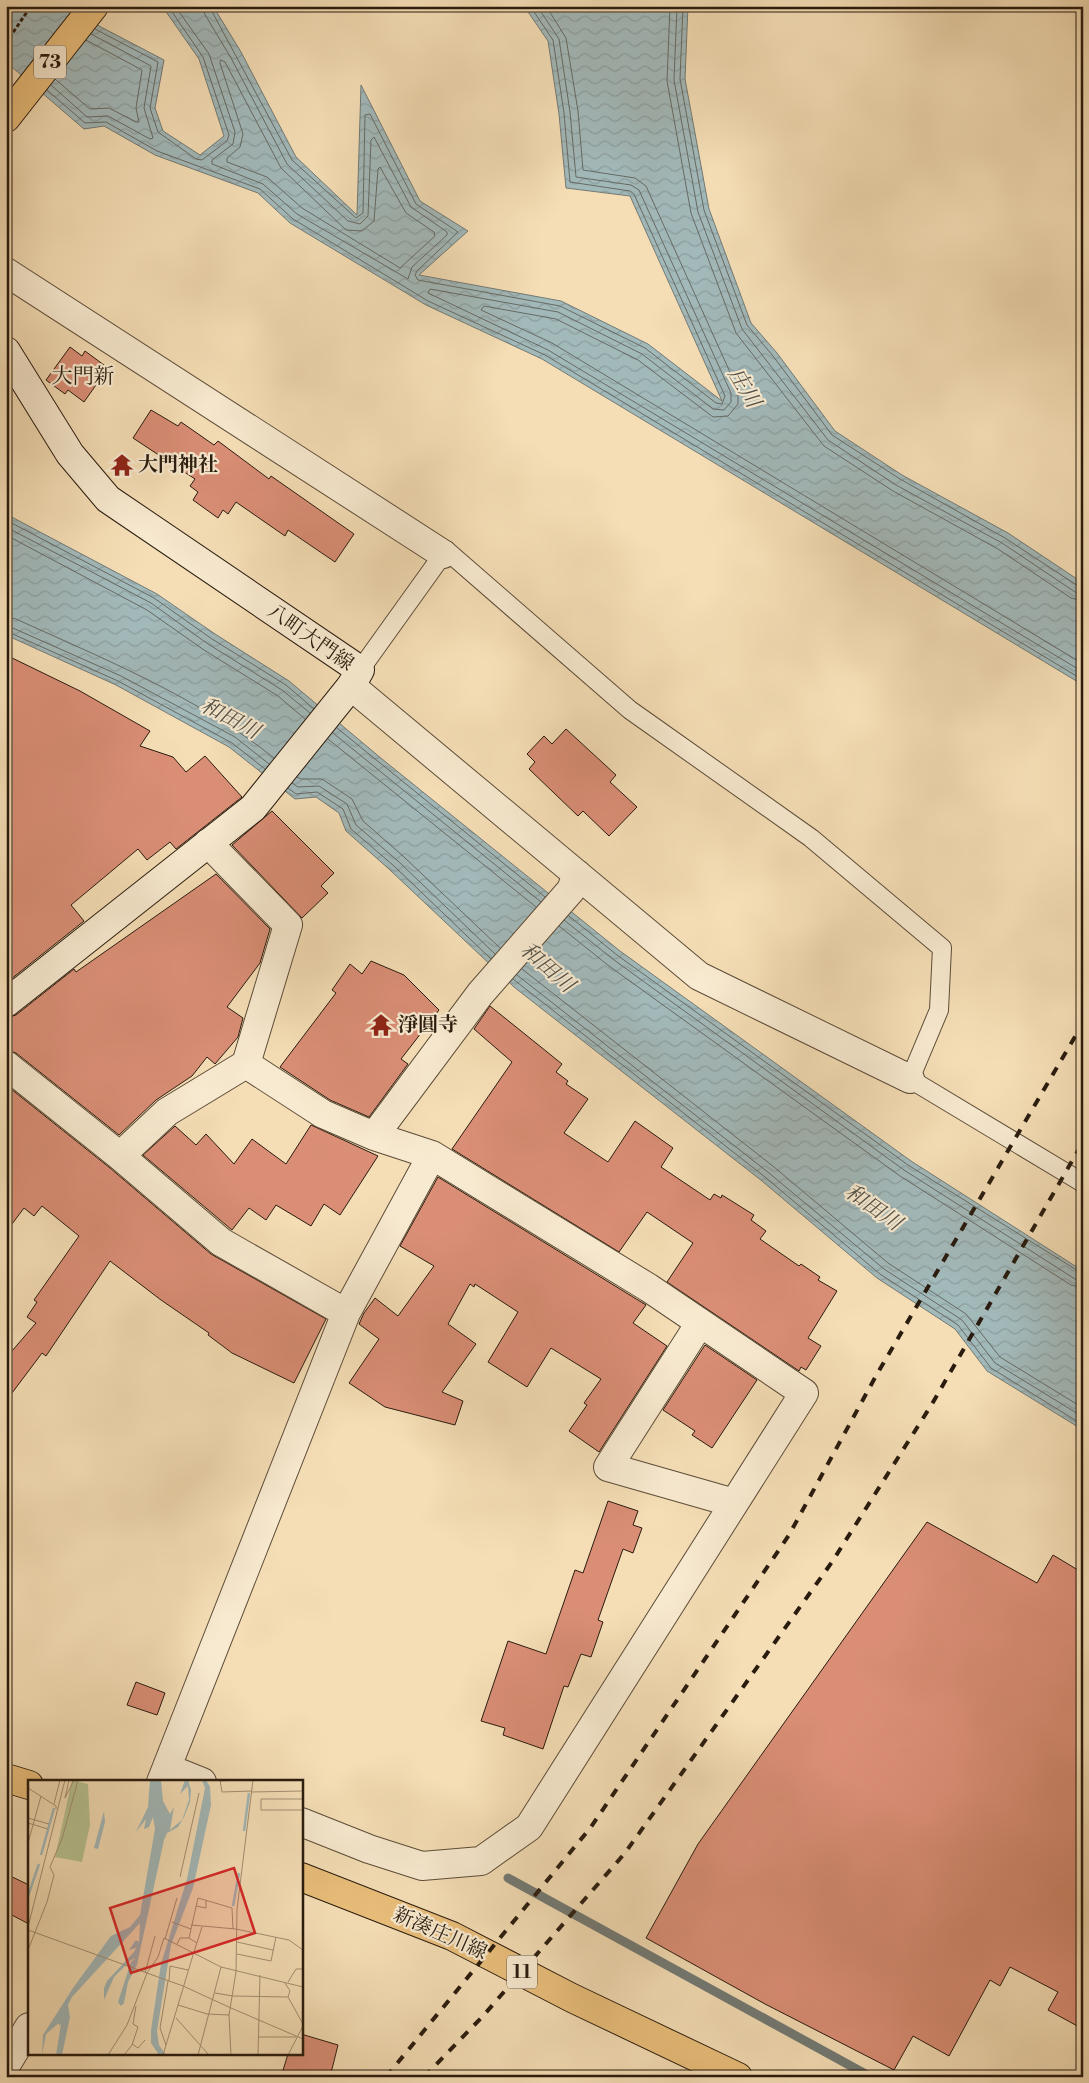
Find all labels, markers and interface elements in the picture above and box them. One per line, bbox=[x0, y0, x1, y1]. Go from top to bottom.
road number: 73 bbox=[34, 46, 66, 78]
water label: 庄川 bbox=[722, 363, 767, 414]
district label: 大門新 bbox=[52, 364, 115, 390]
temple icon: 大門神社 bbox=[109, 452, 135, 478]
place label: 大門神社 bbox=[138, 453, 218, 478]
street label: 八町大門線 bbox=[262, 599, 358, 677]
water label: 和田川 bbox=[196, 693, 266, 746]
water label: 和田川 bbox=[515, 938, 581, 1000]
temple icon: 淨圓寺 bbox=[368, 1012, 394, 1038]
place label: 淨圓寺 bbox=[398, 1013, 458, 1038]
water label: 和田川 bbox=[840, 1179, 908, 1238]
inset map bbox=[28, 1780, 302, 2056]
street label: 新湊庄川線 bbox=[389, 1902, 491, 1966]
road number: 11 bbox=[507, 1955, 537, 1988]

